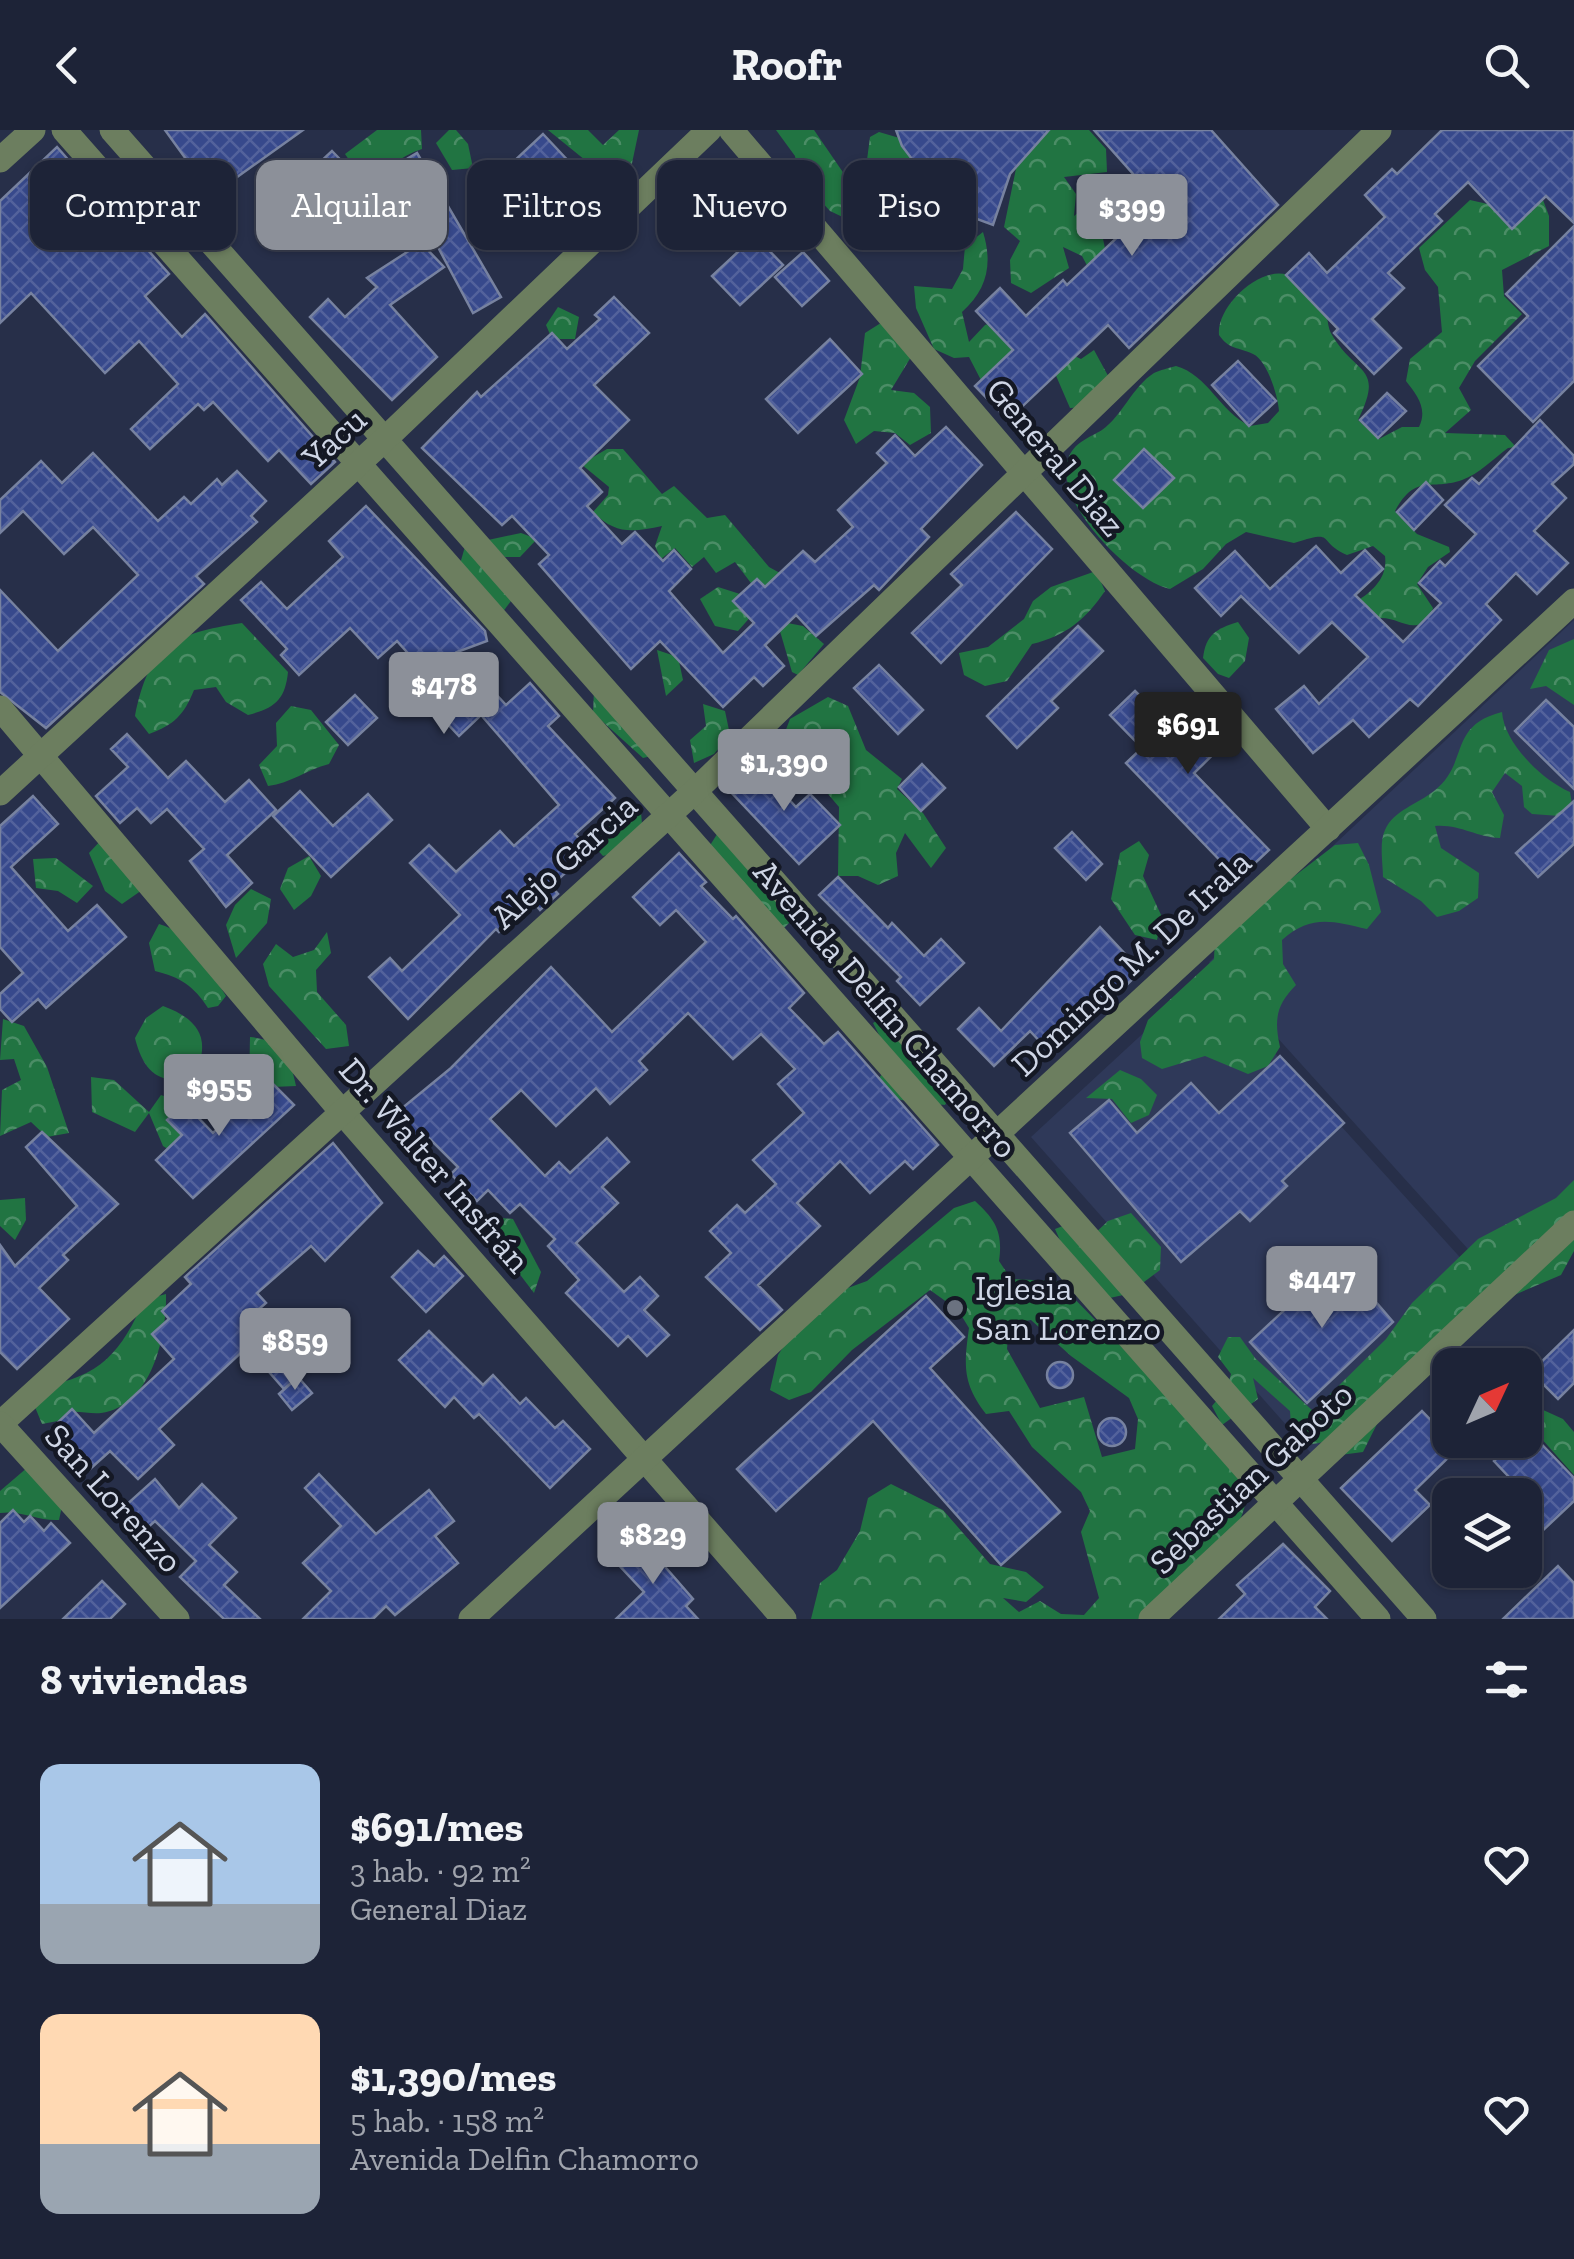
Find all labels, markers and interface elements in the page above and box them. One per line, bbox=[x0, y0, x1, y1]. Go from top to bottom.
icon: back bbox=[40, 38, 95, 93]
text: Roofr bbox=[732, 38, 842, 92]
icon: search bbox=[1479, 38, 1534, 93]
chip: Comprar bbox=[30, 160, 236, 250]
chip: Alquilar bbox=[256, 160, 447, 250]
chip: Filtros bbox=[467, 160, 637, 250]
chip: Nuevo bbox=[657, 160, 823, 250]
chip: Piso bbox=[843, 160, 976, 250]
pin: $399 bbox=[1073, 174, 1191, 259]
text: $399 bbox=[1098, 187, 1166, 225]
street label: General Diaz bbox=[978, 369, 1134, 545]
street label: Yacu bbox=[293, 398, 375, 478]
pin: $478 bbox=[385, 652, 503, 737]
text: $478 bbox=[411, 665, 477, 703]
pin: $691 bbox=[1129, 692, 1247, 777]
text: $691 bbox=[1157, 705, 1219, 743]
pin: $1,390 bbox=[703, 729, 865, 814]
text: $1,390 bbox=[740, 742, 828, 780]
street label: Alejo Garcia bbox=[482, 784, 646, 937]
street label: Domingo M. De Irala bbox=[1003, 841, 1260, 1085]
street label: Avenida Delfin Chamorro bbox=[745, 851, 1027, 1167]
street label: Dr. Walter Insfrán bbox=[330, 1049, 540, 1281]
pin: $955 bbox=[160, 1054, 278, 1139]
text: $955 bbox=[186, 1067, 252, 1105]
pin: $447 bbox=[1263, 1246, 1381, 1331]
text: $447 bbox=[1288, 1259, 1356, 1297]
place label: Iglesia San Lorenzo bbox=[975, 1267, 1161, 1349]
marker: Iglesia San Lorenzo bbox=[944, 1297, 966, 1319]
pin: $859 bbox=[236, 1308, 354, 1393]
text: $859 bbox=[262, 1321, 328, 1359]
north arrow bbox=[1432, 1348, 1542, 1458]
map controls bbox=[1432, 1348, 1542, 1588]
street label: Sebastian Gaboto bbox=[1141, 1373, 1361, 1583]
street label: San Lorenzo bbox=[36, 1415, 192, 1581]
button: layers bbox=[1432, 1478, 1542, 1588]
pin: $829 bbox=[594, 1502, 712, 1587]
text: $829 bbox=[619, 1515, 687, 1553]
icon: filters bbox=[1479, 1652, 1534, 1707]
text: 8 viviendas bbox=[40, 1654, 248, 1705]
text: $691/mes bbox=[350, 1801, 524, 1852]
icon: home bbox=[120, 1804, 240, 1924]
icon: heart bbox=[1479, 1837, 1534, 1892]
text: 3 hab. · 92 m² bbox=[350, 1852, 531, 1890]
text: General Diaz bbox=[350, 1890, 527, 1928]
text: $1,390/mes bbox=[350, 2051, 557, 2102]
icon: home bbox=[120, 2054, 240, 2174]
icon: heart bbox=[1479, 2087, 1534, 2142]
text: 5 hab. · 158 m² bbox=[350, 2102, 544, 2140]
text: Avenida Delfin Chamorro bbox=[350, 2140, 699, 2178]

